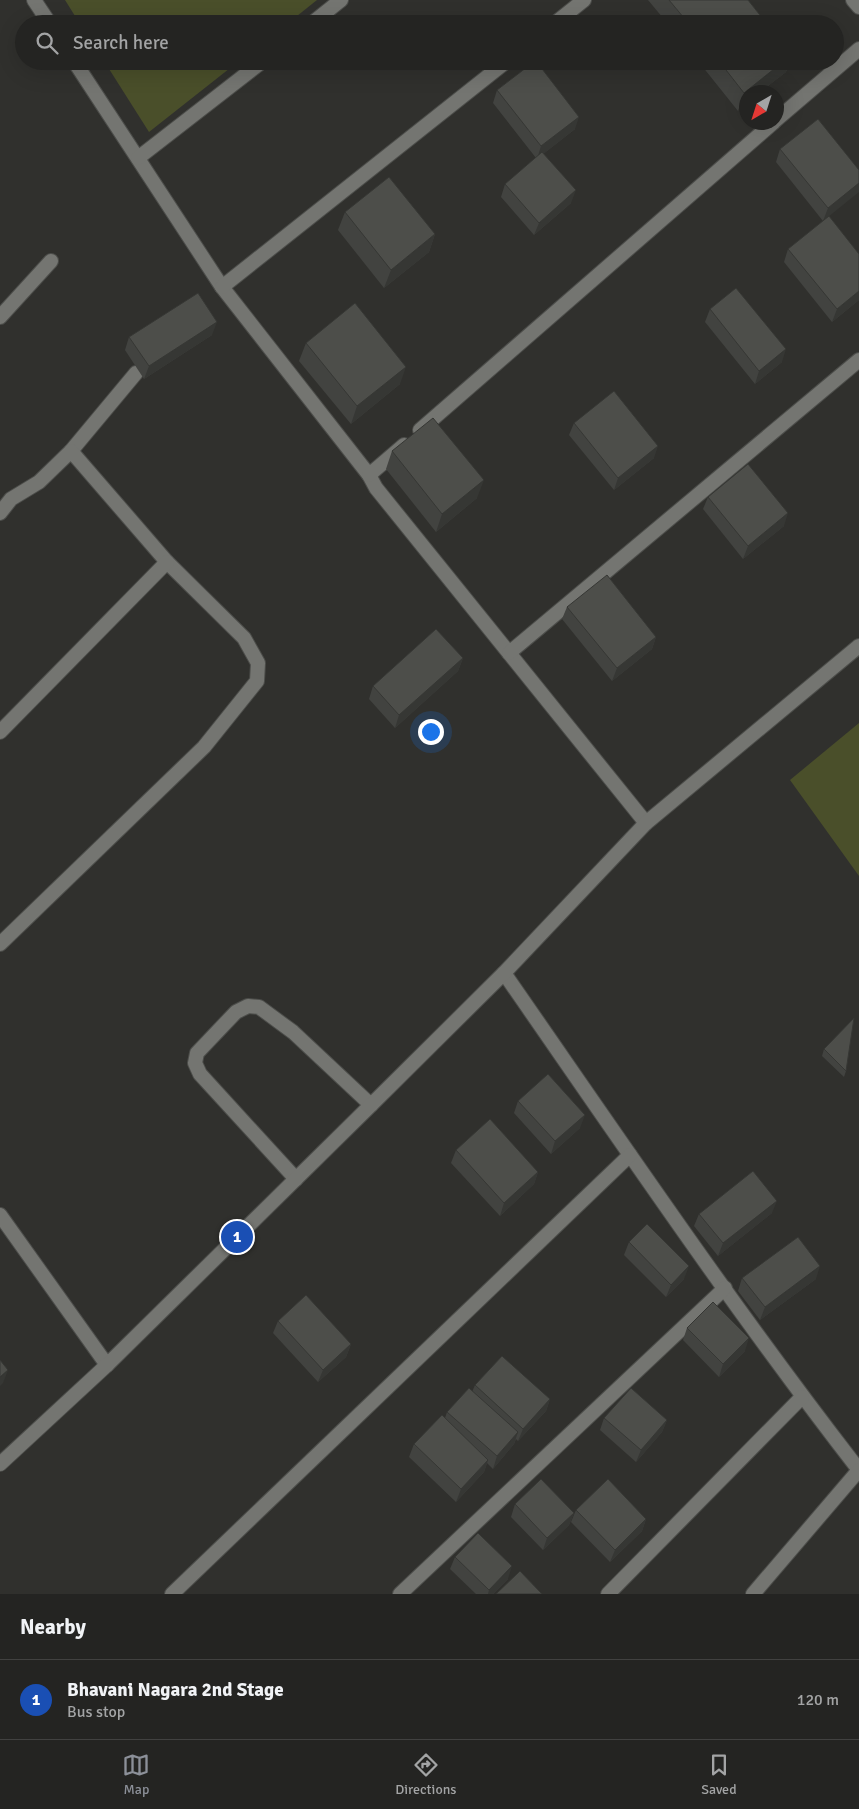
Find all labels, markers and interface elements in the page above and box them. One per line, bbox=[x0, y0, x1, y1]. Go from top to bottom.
search box bbox=[15, 15, 844, 70]
icon: search bbox=[33, 29, 61, 57]
text: Search here bbox=[73, 31, 169, 55]
north arrow bbox=[739, 85, 784, 130]
your location bbox=[418, 719, 444, 745]
pin: 1 bbox=[221, 1218, 253, 1256]
text: Nearby bbox=[20, 1614, 86, 1640]
text: Bhavani Nagara 2nd Stage bbox=[67, 1678, 284, 1702]
text: 1 bbox=[32, 1690, 40, 1710]
text: 120 m bbox=[797, 1690, 839, 1710]
text: Bus stop bbox=[67, 1702, 125, 1722]
tab: Map bbox=[122, 1751, 150, 1798]
tab: Directions bbox=[395, 1751, 456, 1798]
tab: Saved bbox=[701, 1751, 737, 1798]

